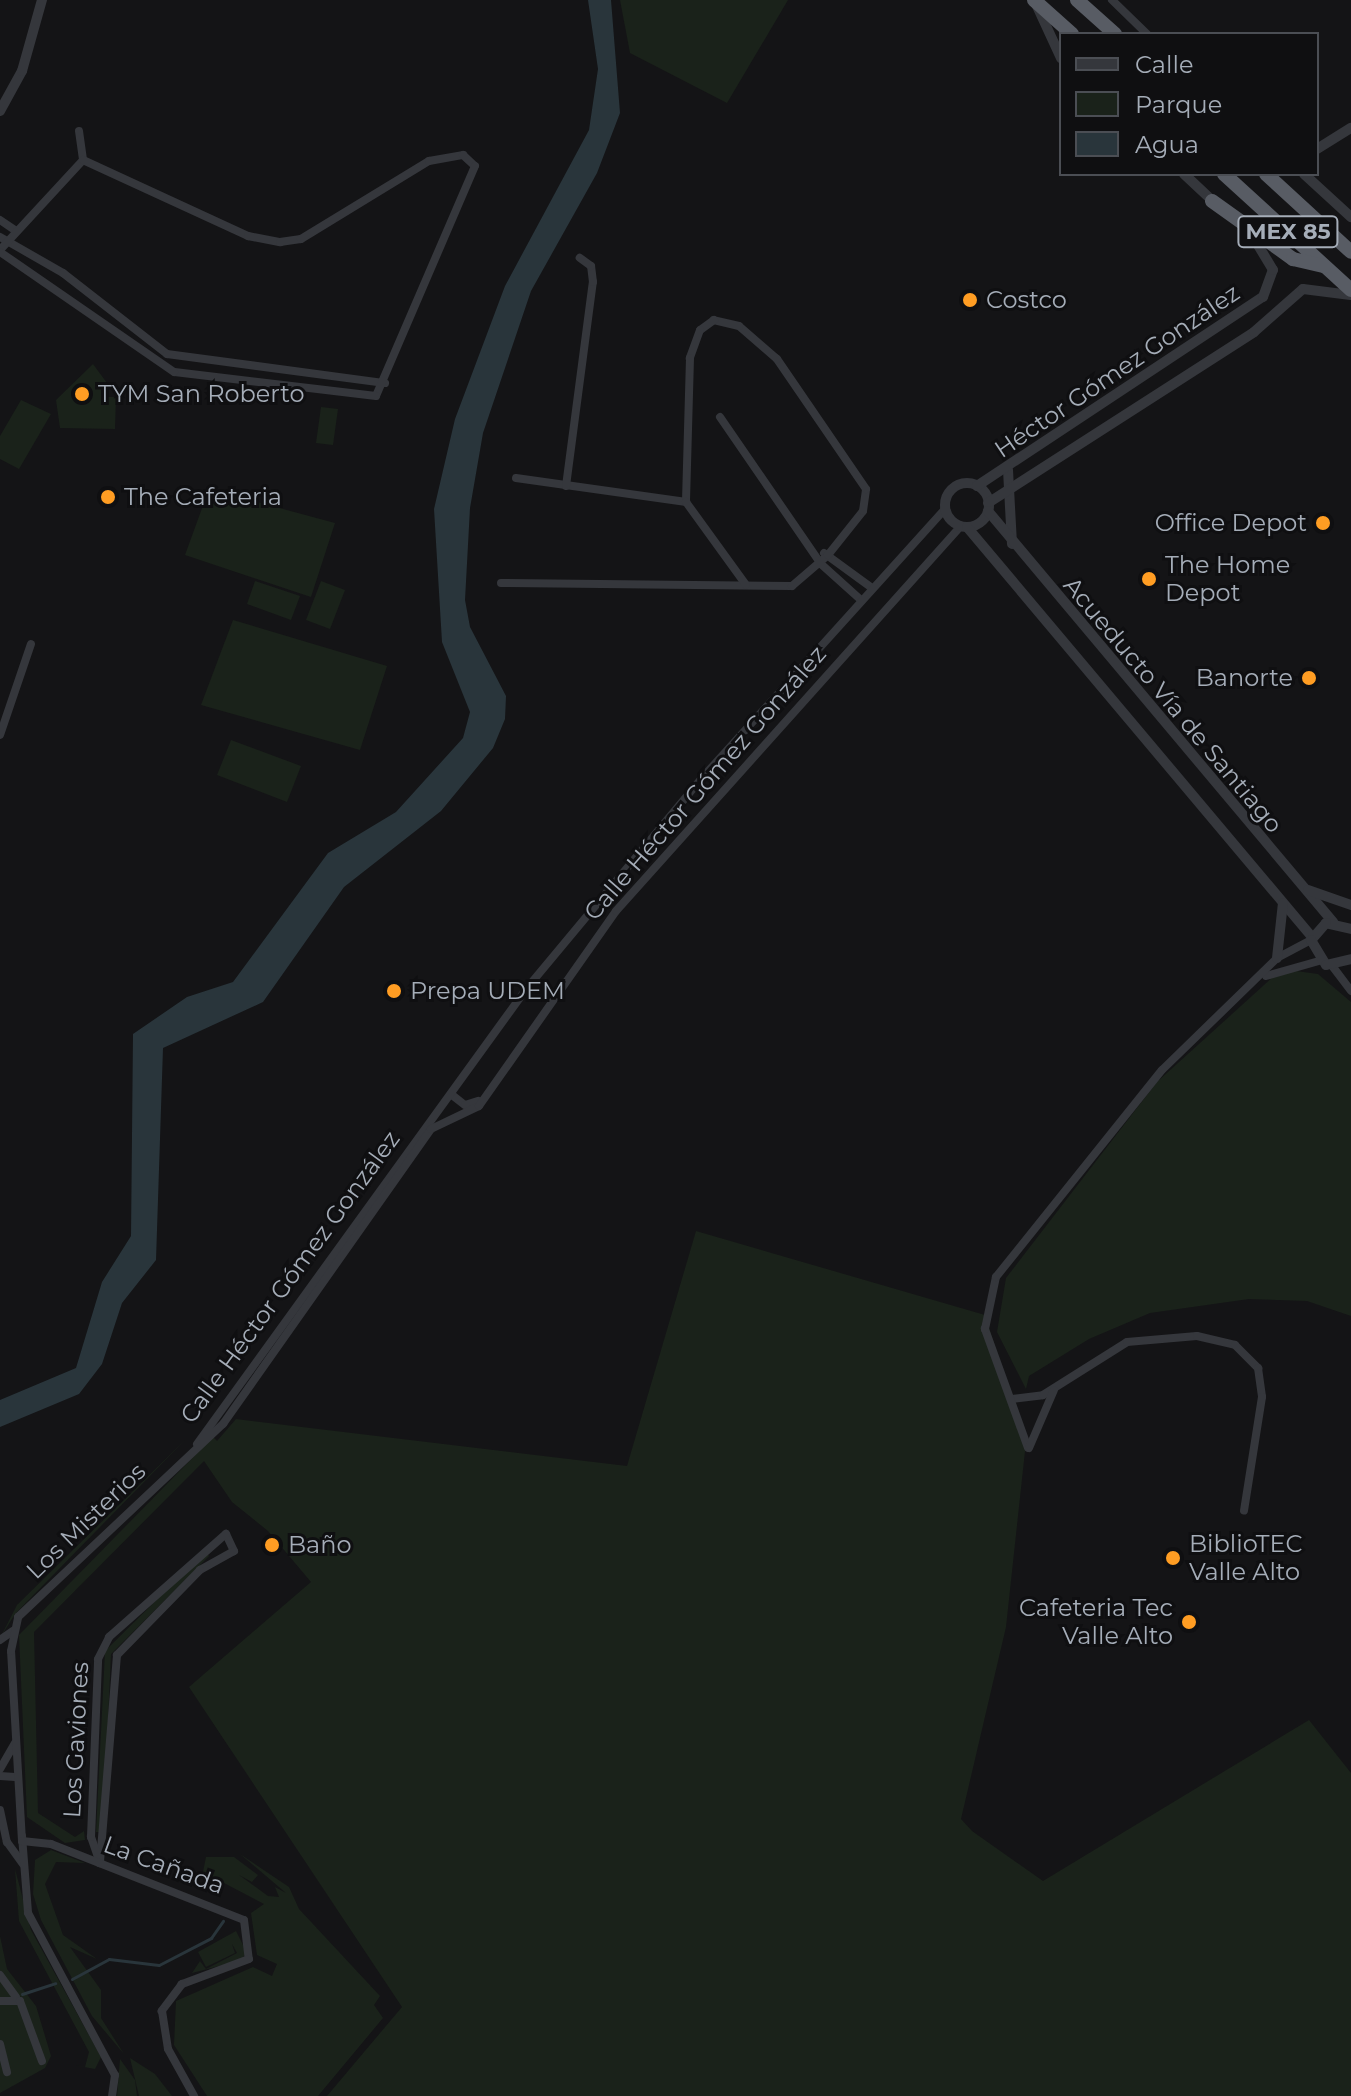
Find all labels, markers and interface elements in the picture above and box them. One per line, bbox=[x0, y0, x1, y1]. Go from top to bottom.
legend bbox=[1059, 32, 1319, 176]
text: Calle bbox=[1135, 50, 1193, 79]
text: Parque bbox=[1135, 90, 1222, 119]
text: Agua bbox=[1135, 130, 1199, 159]
road number: MEX 85 bbox=[1236, 214, 1340, 250]
street label: Héctor Gómez González bbox=[989, 278, 1245, 464]
place label: Costco bbox=[986, 286, 1067, 314]
marker: Costco bbox=[961, 291, 979, 309]
place label: TYM San Roberto bbox=[98, 380, 305, 408]
marker: TYM San Roberto bbox=[73, 385, 91, 403]
place label: The Cafeteria bbox=[124, 483, 282, 511]
marker: The Cafeteria bbox=[99, 488, 117, 506]
place label: Office Depot bbox=[1155, 509, 1307, 537]
marker: Office Depot bbox=[1314, 514, 1332, 532]
place label: The Home Depot bbox=[1165, 551, 1290, 607]
marker: The Home Depot bbox=[1140, 570, 1158, 588]
street label: Acueducto Vía de Santiago bbox=[1057, 571, 1289, 839]
street label: Calle Héctor Gómez González bbox=[578, 640, 832, 926]
place label: Banorte bbox=[1196, 664, 1293, 692]
marker: Banorte bbox=[1300, 669, 1318, 687]
place label: Prepa UDEM bbox=[410, 977, 565, 1005]
marker: Prepa UDEM bbox=[385, 982, 403, 1000]
street label: Calle Héctor Gómez González bbox=[174, 1125, 406, 1429]
street label: Los Misterios bbox=[20, 1457, 152, 1585]
place label: BiblioTEC Valle Alto bbox=[1189, 1530, 1303, 1586]
place label: Baño bbox=[288, 1531, 352, 1559]
marker: Baño bbox=[263, 1536, 281, 1554]
marker: BiblioTEC Valle Alto bbox=[1164, 1549, 1182, 1567]
place label: Cafeteria Tec Valle Alto bbox=[1019, 1594, 1173, 1650]
marker: Cafeteria Tec Valle Alto bbox=[1180, 1613, 1198, 1631]
street label: Los Gaviones bbox=[58, 1661, 94, 1819]
street label: La Cañada bbox=[100, 1830, 228, 1900]

